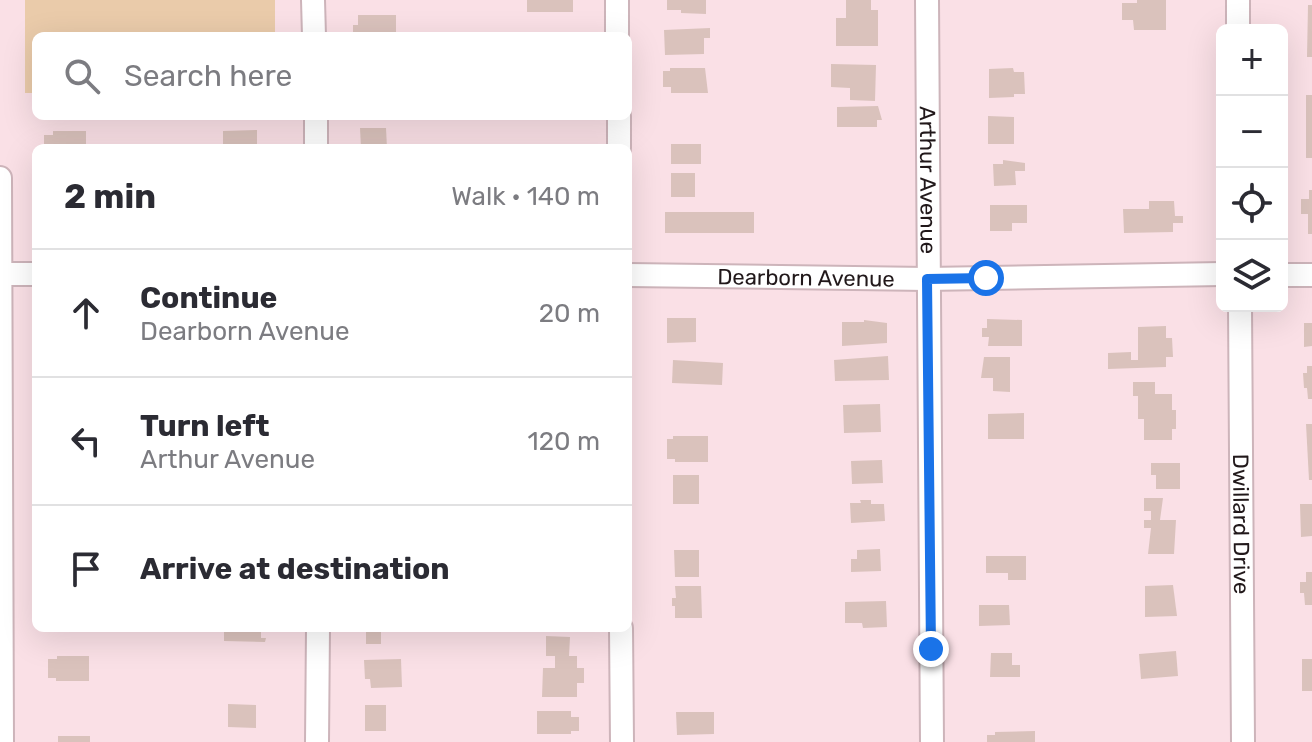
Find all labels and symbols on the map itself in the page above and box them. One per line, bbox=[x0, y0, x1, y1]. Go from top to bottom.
street label: Arthur Avenue bbox=[914, 106, 942, 254]
route start bbox=[968, 260, 1004, 296]
street label: Dearborn Avenue bbox=[717, 263, 895, 293]
street label: Dwillard Drive bbox=[1227, 454, 1255, 594]
route end bbox=[913, 631, 949, 667]

